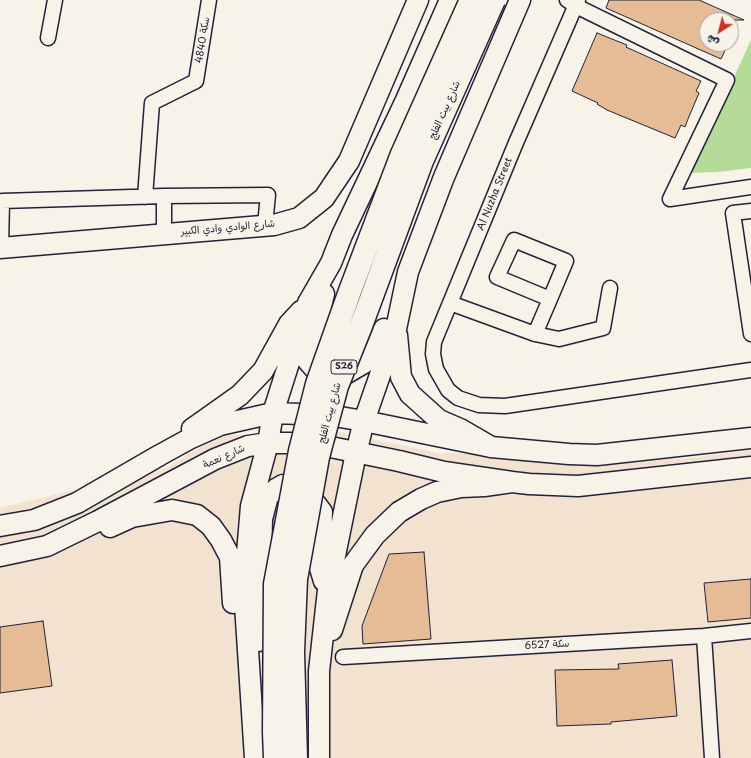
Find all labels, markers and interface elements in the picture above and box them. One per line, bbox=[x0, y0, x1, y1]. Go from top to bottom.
north arrow bbox=[699, 12, 739, 52]
street label: سكة 4840 bbox=[193, 16, 213, 64]
text: ش bbox=[702, 31, 722, 52]
street label: شارع بيت الفلج bbox=[427, 79, 463, 141]
street label: Al Nuzha Street bbox=[475, 156, 515, 232]
street label: شارع الوادي وادي الكبير bbox=[181, 218, 275, 238]
road number: S26 bbox=[331, 360, 357, 374]
street label: شارع بيت الفلج bbox=[316, 381, 344, 445]
street label: شارع نعمة bbox=[201, 442, 247, 472]
street label: سكة 6527 bbox=[524, 638, 570, 652]

